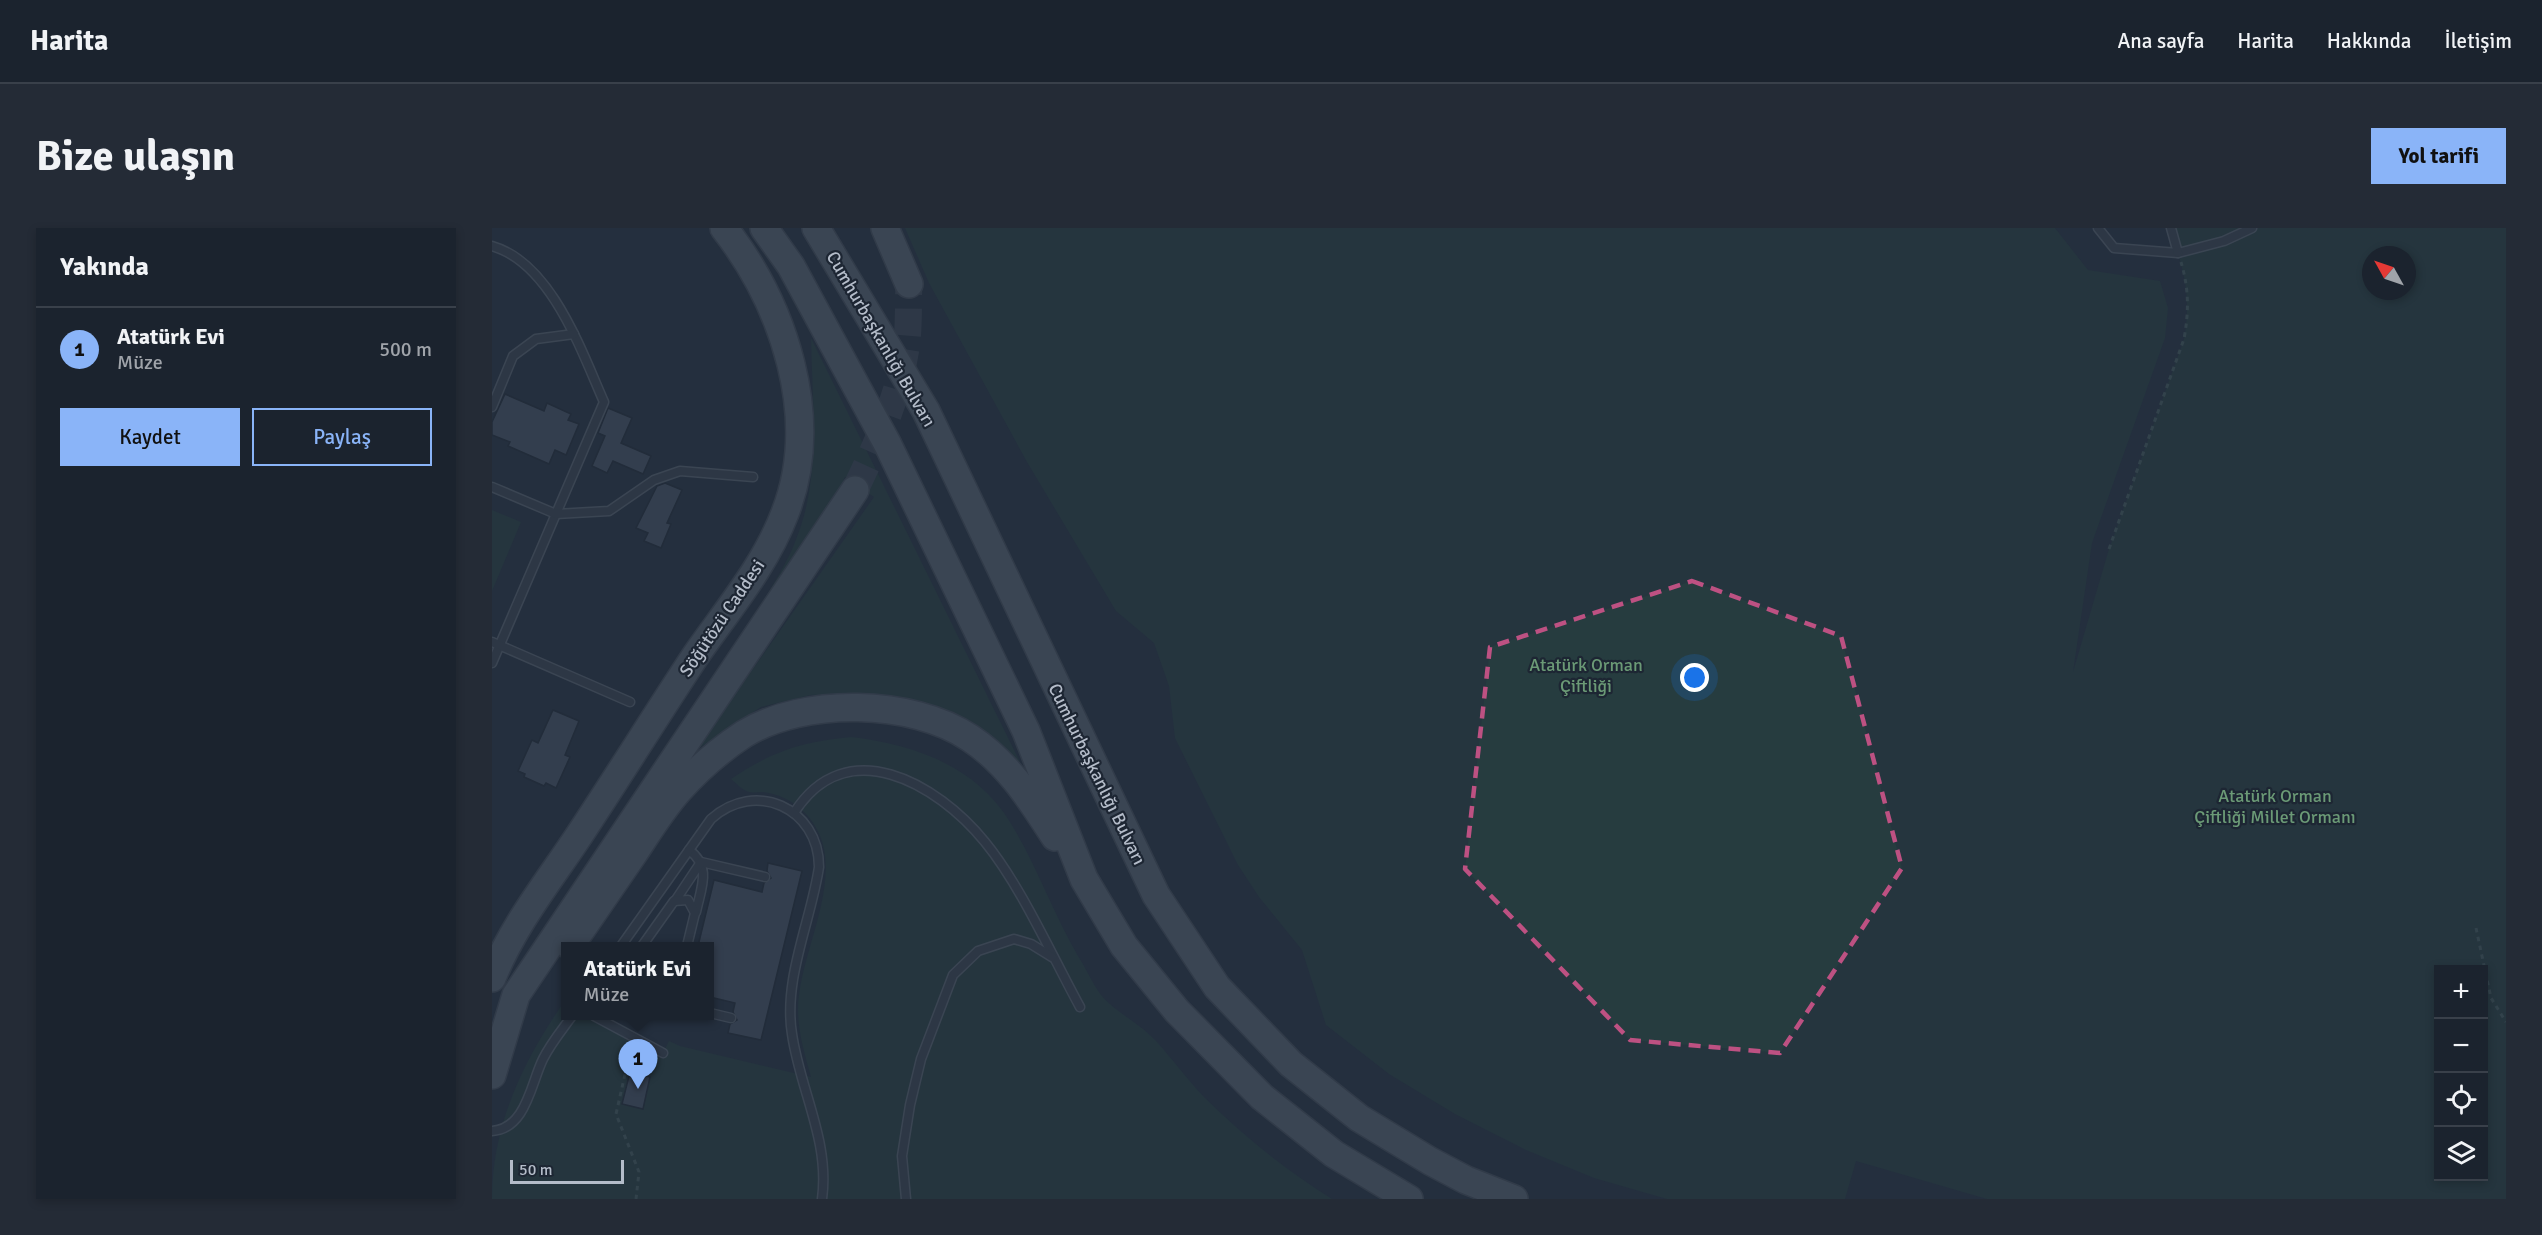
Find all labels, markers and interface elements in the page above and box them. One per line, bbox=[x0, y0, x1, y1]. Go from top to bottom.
text: Harita bbox=[30, 24, 108, 58]
text: Ana sayfa bbox=[2117, 28, 2204, 54]
text: Harita bbox=[2237, 28, 2294, 54]
text: Hakkında bbox=[2327, 28, 2412, 54]
text: İletişim bbox=[2445, 28, 2512, 54]
button: Yol tarifi bbox=[2371, 128, 2506, 184]
text: Bize ulaşın bbox=[36, 131, 235, 182]
north arrow bbox=[2362, 246, 2416, 300]
street label: Cumhurbaşkanlığı Bulvarı bbox=[822, 247, 940, 431]
text: Yakında bbox=[60, 251, 149, 283]
text: Atatürk Evi bbox=[117, 323, 225, 350]
text: 1 bbox=[74, 337, 85, 362]
text: 500 m bbox=[379, 337, 432, 362]
text: Müze bbox=[117, 350, 163, 375]
button: Kaydet bbox=[60, 408, 240, 466]
button: Paylaş bbox=[252, 408, 432, 466]
street label: Söğütözü Caddesi bbox=[675, 555, 769, 681]
park label: Atatürk Orman Çiftliği bbox=[1529, 654, 1643, 697]
your location bbox=[1680, 663, 1709, 692]
street label: Cumhurbaşkanlığı Bulvarı bbox=[1043, 680, 1151, 868]
park label: Atatürk Orman Çiftliği Millet Ormanı bbox=[2194, 785, 2356, 828]
popup bbox=[561, 942, 714, 1020]
text: Atatürk Evi bbox=[584, 955, 691, 982]
map controls bbox=[2434, 965, 2488, 1181]
button: + bbox=[2434, 965, 2488, 1019]
text: Müze bbox=[584, 982, 629, 1007]
button: − bbox=[2434, 1019, 2488, 1073]
pin: 1 bbox=[618, 1040, 658, 1089]
button: locate bbox=[2434, 1073, 2488, 1127]
button: layers bbox=[2434, 1127, 2488, 1181]
scale bar bbox=[510, 1157, 624, 1184]
text: 50 m bbox=[519, 1160, 553, 1180]

